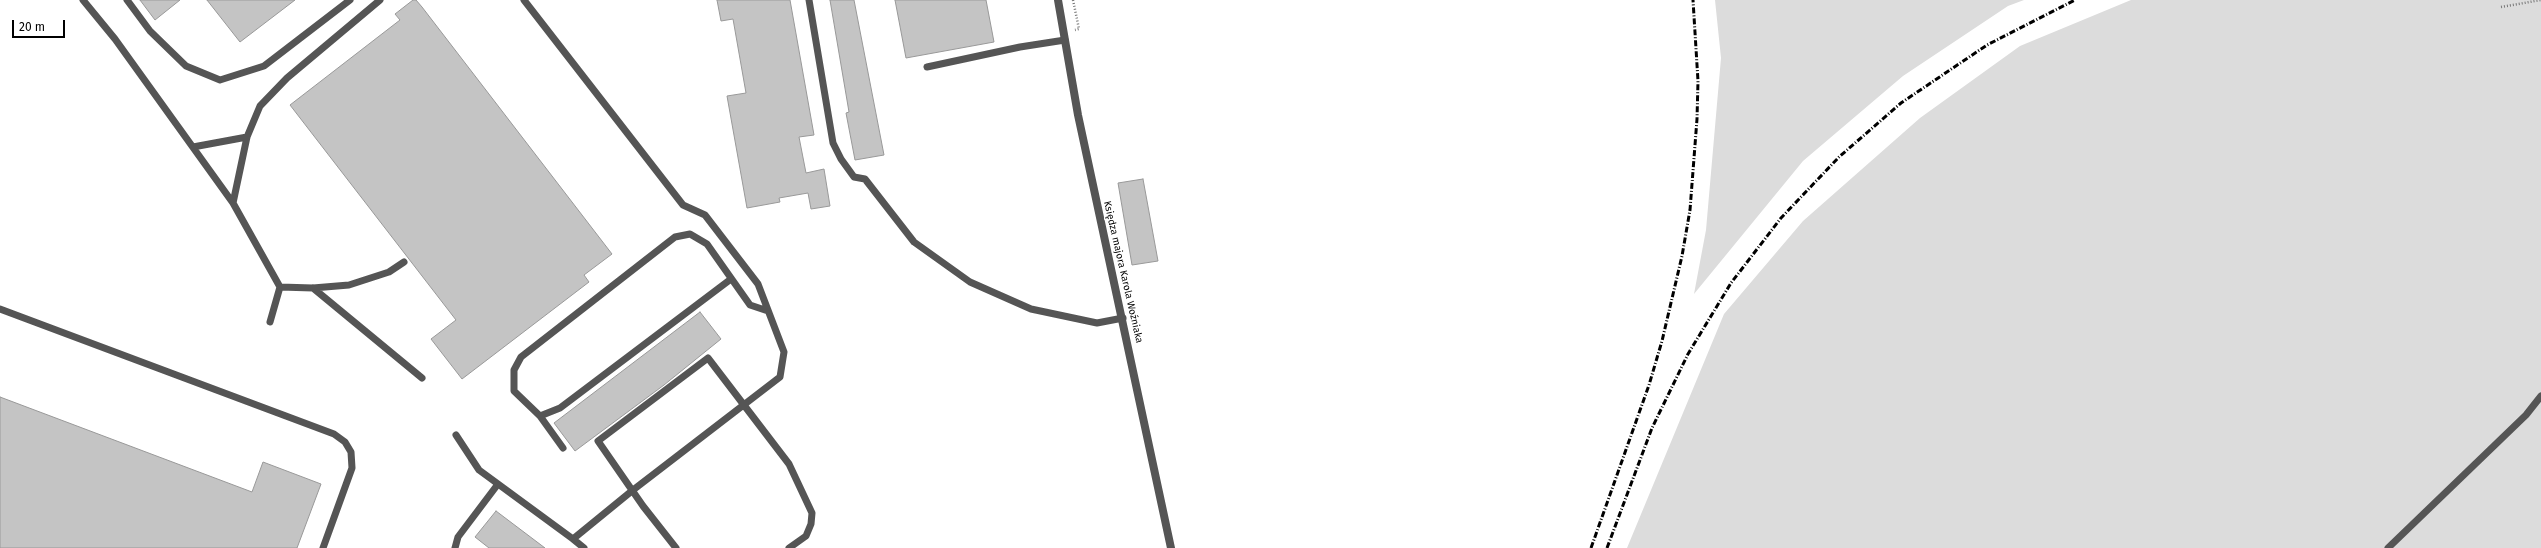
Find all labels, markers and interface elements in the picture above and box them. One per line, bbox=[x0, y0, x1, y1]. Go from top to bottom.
scale bar bbox=[14, 12, 67, 38]
text: 20 m bbox=[19, 20, 45, 34]
street label: Księdza majora Karola Woźniaka bbox=[1101, 200, 1145, 344]

